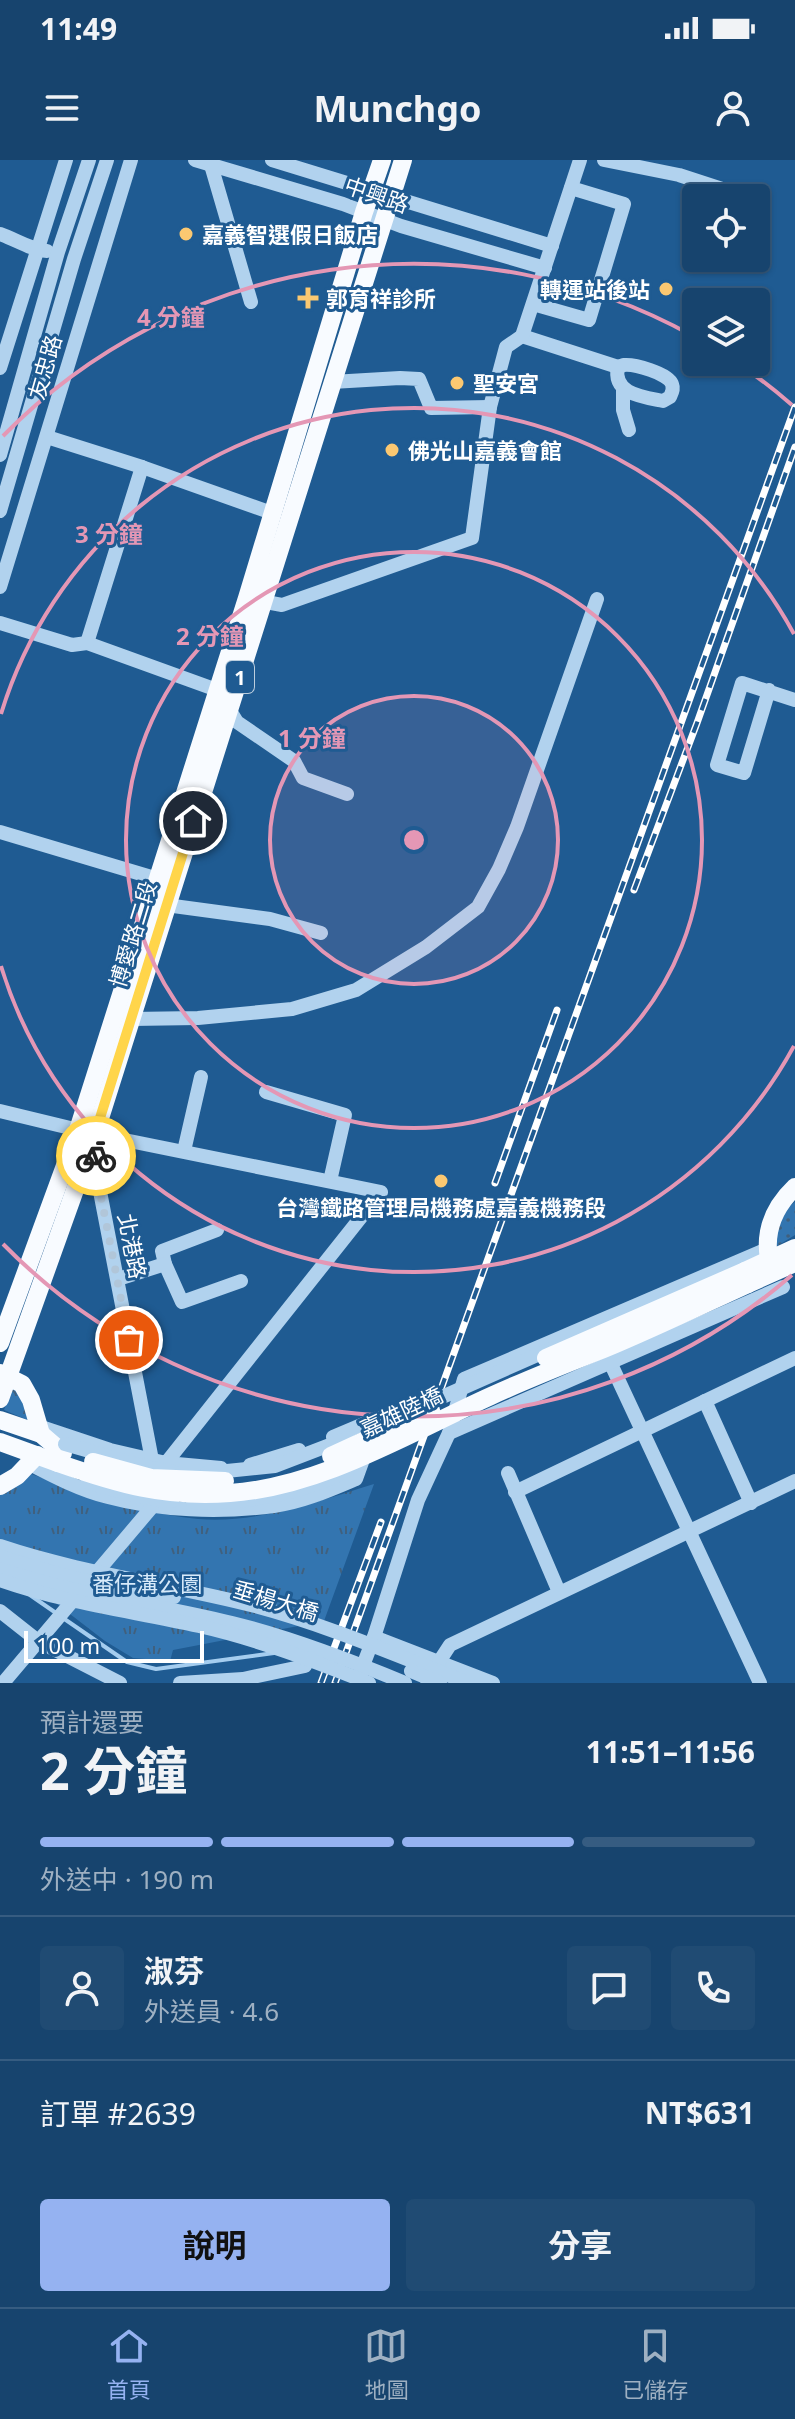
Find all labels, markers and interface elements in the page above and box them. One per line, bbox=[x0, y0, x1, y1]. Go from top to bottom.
text: 11:49 bbox=[40, 8, 117, 49]
text: Munchgo bbox=[314, 84, 481, 133]
icon: menu bbox=[40, 86, 84, 130]
icon: person bbox=[711, 86, 755, 130]
street label: 中興路 bbox=[341, 169, 413, 219]
map controls bbox=[682, 184, 770, 376]
button: locate bbox=[682, 184, 770, 272]
place label: 嘉義智選假日飯店 bbox=[202, 219, 378, 249]
marker: 嘉義智選假日飯店 bbox=[177, 225, 195, 243]
place label: 轉運站後站 bbox=[540, 274, 650, 304]
marker: 轉運站後站 bbox=[657, 280, 675, 298]
place label: 郭育祥診所 bbox=[326, 283, 436, 313]
marker: 郭育祥診所 bbox=[297, 287, 319, 309]
button: layers bbox=[682, 288, 770, 376]
text: 4 分鐘 bbox=[137, 300, 205, 333]
street label: 友忠路 bbox=[20, 331, 68, 403]
place label: 聖安宮 bbox=[473, 368, 539, 398]
marker: 聖安宮 bbox=[448, 374, 466, 392]
place label: 佛光山嘉義會館 bbox=[408, 435, 562, 465]
marker: 佛光山嘉義會館 bbox=[383, 441, 401, 459]
text: 3 分鐘 bbox=[75, 517, 143, 550]
text: 2 分鐘 bbox=[176, 619, 244, 652]
road number: 1 bbox=[226, 661, 254, 693]
text: 1 分鐘 bbox=[278, 721, 346, 754]
pin bbox=[159, 787, 227, 855]
icon: home bbox=[171, 799, 215, 843]
centre of rings bbox=[400, 826, 428, 854]
street label: 博愛路二段 bbox=[102, 877, 162, 991]
courier bbox=[56, 1116, 136, 1196]
icon: bike bbox=[74, 1134, 118, 1178]
marker: 台灣鐵路管理局機務處嘉義機務段 bbox=[432, 1172, 450, 1190]
place label: 台灣鐵路管理局機務處嘉義機務段 bbox=[276, 1192, 606, 1222]
street label: 北港路 bbox=[112, 1211, 154, 1281]
pin bbox=[95, 1306, 163, 1374]
icon: bag bbox=[107, 1318, 151, 1362]
street label: 嘉雄陸橋 bbox=[355, 1379, 447, 1443]
park label: 番仔溝公園 bbox=[92, 1568, 202, 1598]
street label: 垂楊大橋 bbox=[230, 1573, 322, 1627]
scale bar bbox=[24, 1627, 204, 1663]
text: 100 m bbox=[36, 1630, 100, 1660]
text: 預計還要 bbox=[40, 1704, 144, 1740]
text: 11:51–11:56 bbox=[586, 1731, 755, 1772]
text: 2 分鐘 bbox=[40, 1734, 187, 1805]
text: 外送中 · 190 m bbox=[40, 1861, 214, 1897]
button: person bbox=[40, 1946, 124, 2030]
button: chat bbox=[567, 1946, 651, 2030]
button: phone bbox=[671, 1946, 755, 2030]
text: 淑芬 bbox=[144, 1950, 204, 1991]
text: 外送員 · 4.6 bbox=[144, 1993, 279, 2029]
text: NT$631 bbox=[645, 2092, 755, 2133]
text: 訂單 #2639 bbox=[40, 2093, 196, 2134]
button: 說明 bbox=[40, 2199, 390, 2291]
button: 分享 bbox=[406, 2199, 755, 2291]
tab: 首頁 bbox=[107, 2324, 151, 2404]
tab: 地圖 bbox=[364, 2324, 408, 2404]
tab: 已儲存 bbox=[622, 2324, 688, 2404]

